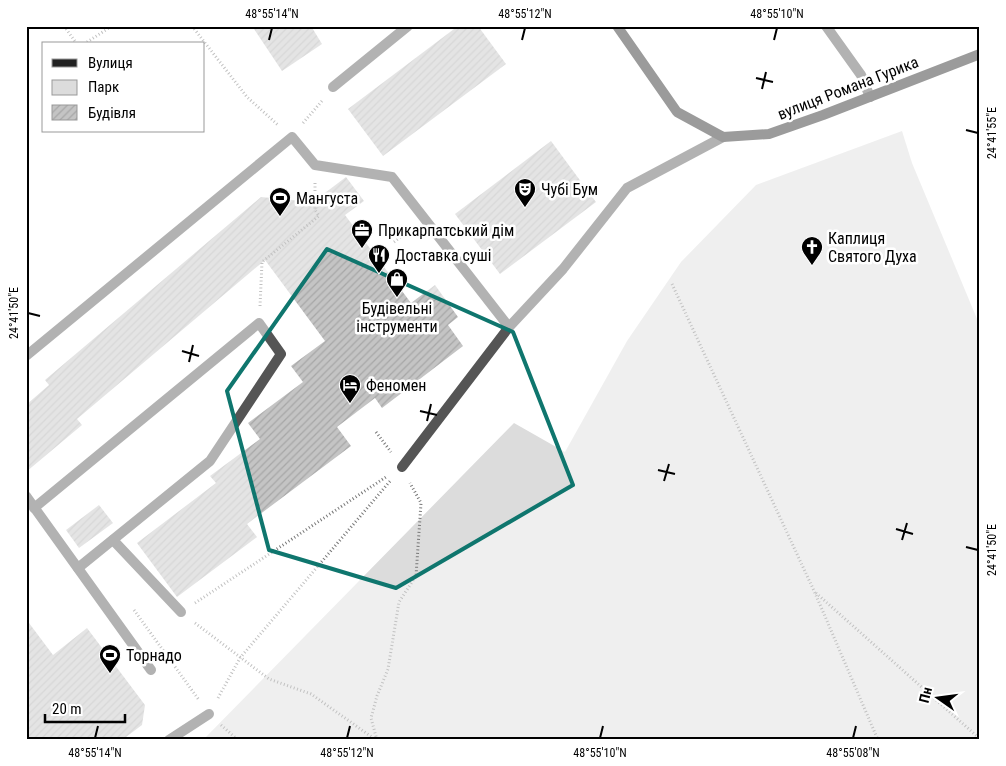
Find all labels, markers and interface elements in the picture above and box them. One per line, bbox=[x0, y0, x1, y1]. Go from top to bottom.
text: 48°55'14"N bbox=[245, 7, 299, 21]
text: 48°55'12"N bbox=[498, 7, 552, 21]
text: 48°55'10"N bbox=[750, 7, 804, 21]
legend bbox=[42, 42, 205, 132]
street label: вулиця Романа Гурика bbox=[775, 52, 921, 124]
text: Вулиця bbox=[88, 54, 133, 72]
text: Парк bbox=[88, 78, 119, 96]
text: Будівля bbox=[88, 104, 136, 122]
text: 24°41'55"E bbox=[985, 107, 999, 159]
theatre icon: Чубі Бум bbox=[513, 177, 537, 208]
place label: Чубі Бум bbox=[541, 180, 598, 199]
sports icon: Мангуста bbox=[268, 186, 292, 217]
place label: Мангуста bbox=[296, 189, 358, 208]
office icon: Прикарпатський дім bbox=[350, 218, 374, 249]
place label: Прикарпатський дім bbox=[378, 221, 514, 240]
place label: Каплиця Святого Духа bbox=[828, 229, 917, 266]
church icon: Каплиця Святого Духа bbox=[800, 235, 824, 266]
restaurant icon: Доставка суші bbox=[367, 243, 391, 274]
place label: Доставка суші bbox=[395, 246, 491, 265]
shop icon: Будівельні інструменти bbox=[385, 267, 409, 298]
text: 24°41'50"E bbox=[7, 287, 21, 339]
place label: Будівельні інструменти bbox=[356, 299, 438, 336]
hotel icon: Феномен bbox=[338, 373, 362, 404]
place label: Феномен bbox=[366, 376, 426, 395]
text: 24°41'50"E bbox=[985, 524, 999, 576]
sports icon: Торнадо bbox=[98, 643, 122, 674]
place label: Торнадо bbox=[126, 646, 182, 665]
north arrow bbox=[914, 674, 964, 724]
text: Пн bbox=[916, 685, 935, 704]
scale bar bbox=[45, 691, 125, 723]
text: 20 m bbox=[52, 700, 82, 718]
text: 48°55'14"N bbox=[68, 746, 122, 760]
text: 48°55'12"N bbox=[320, 746, 374, 760]
text: 48°55'10"N bbox=[573, 746, 627, 760]
text: 48°55'08"N bbox=[826, 746, 880, 760]

